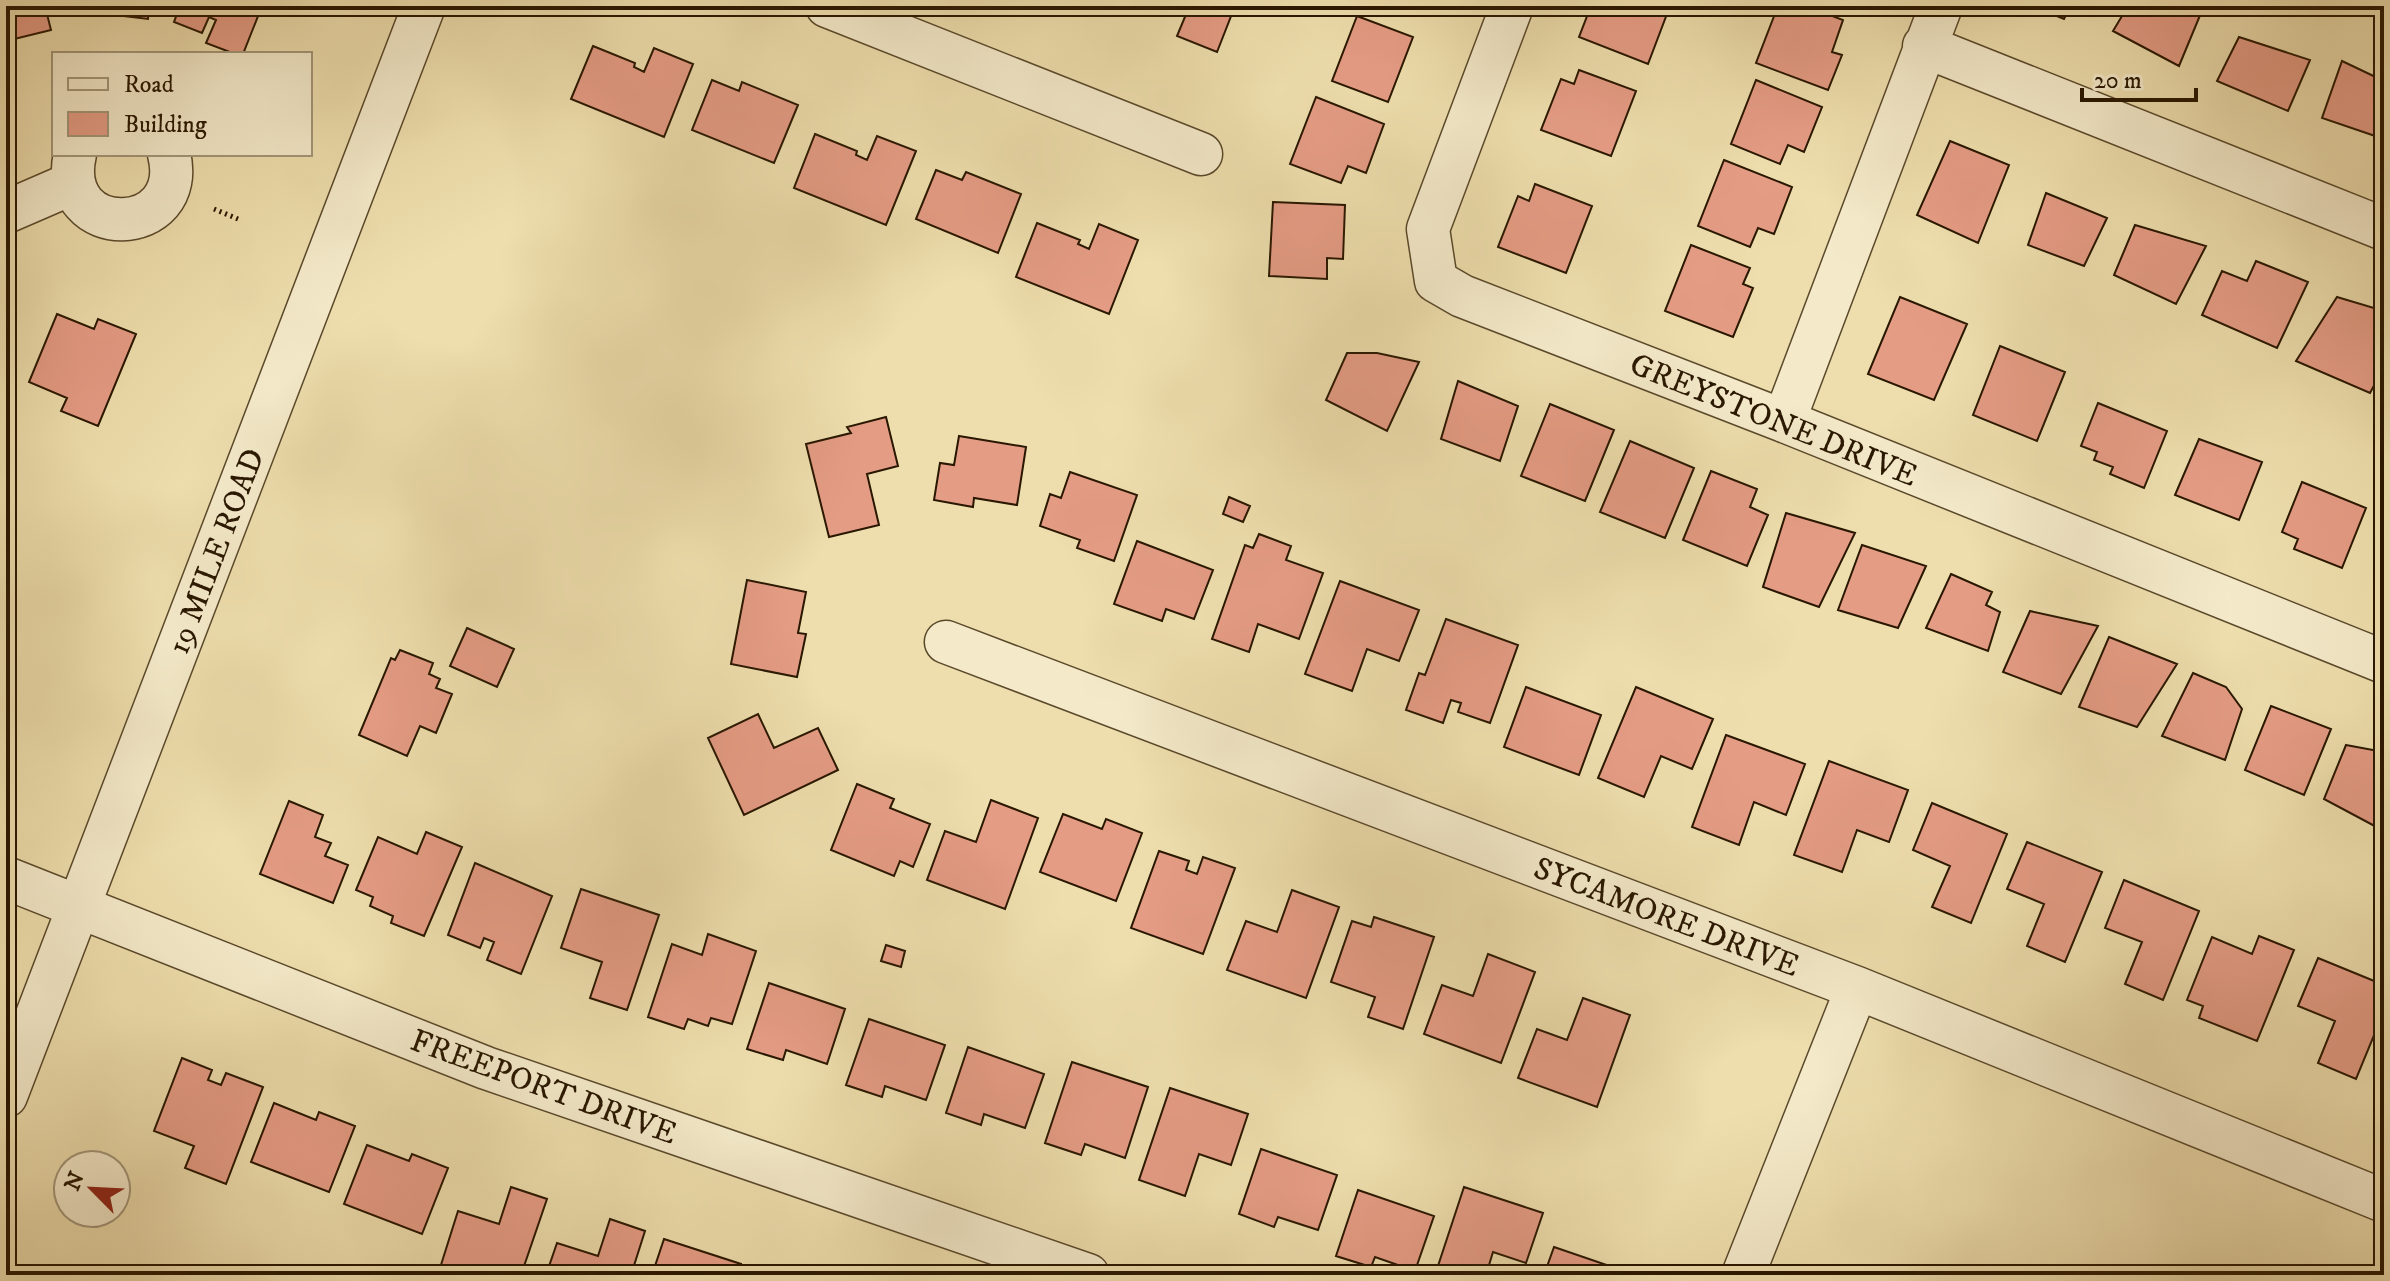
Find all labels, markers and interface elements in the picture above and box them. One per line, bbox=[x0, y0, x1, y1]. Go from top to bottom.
legend bbox=[52, 52, 312, 156]
scale bar bbox=[2082, 52, 2196, 102]
text: 20 m bbox=[2094, 66, 2142, 96]
text: Road bbox=[124, 70, 174, 100]
text: Building bbox=[124, 110, 207, 140]
street label: GREYSTONE DRIVE bbox=[1624, 345, 1923, 497]
street label: 19 MILE ROAD bbox=[159, 443, 274, 660]
street label: SYCAMORE DRIVE bbox=[1528, 849, 1805, 987]
street label: FREEPORT DRIVE bbox=[405, 1021, 682, 1155]
north arrow bbox=[52, 1149, 132, 1229]
text: N bbox=[59, 1168, 91, 1195]

